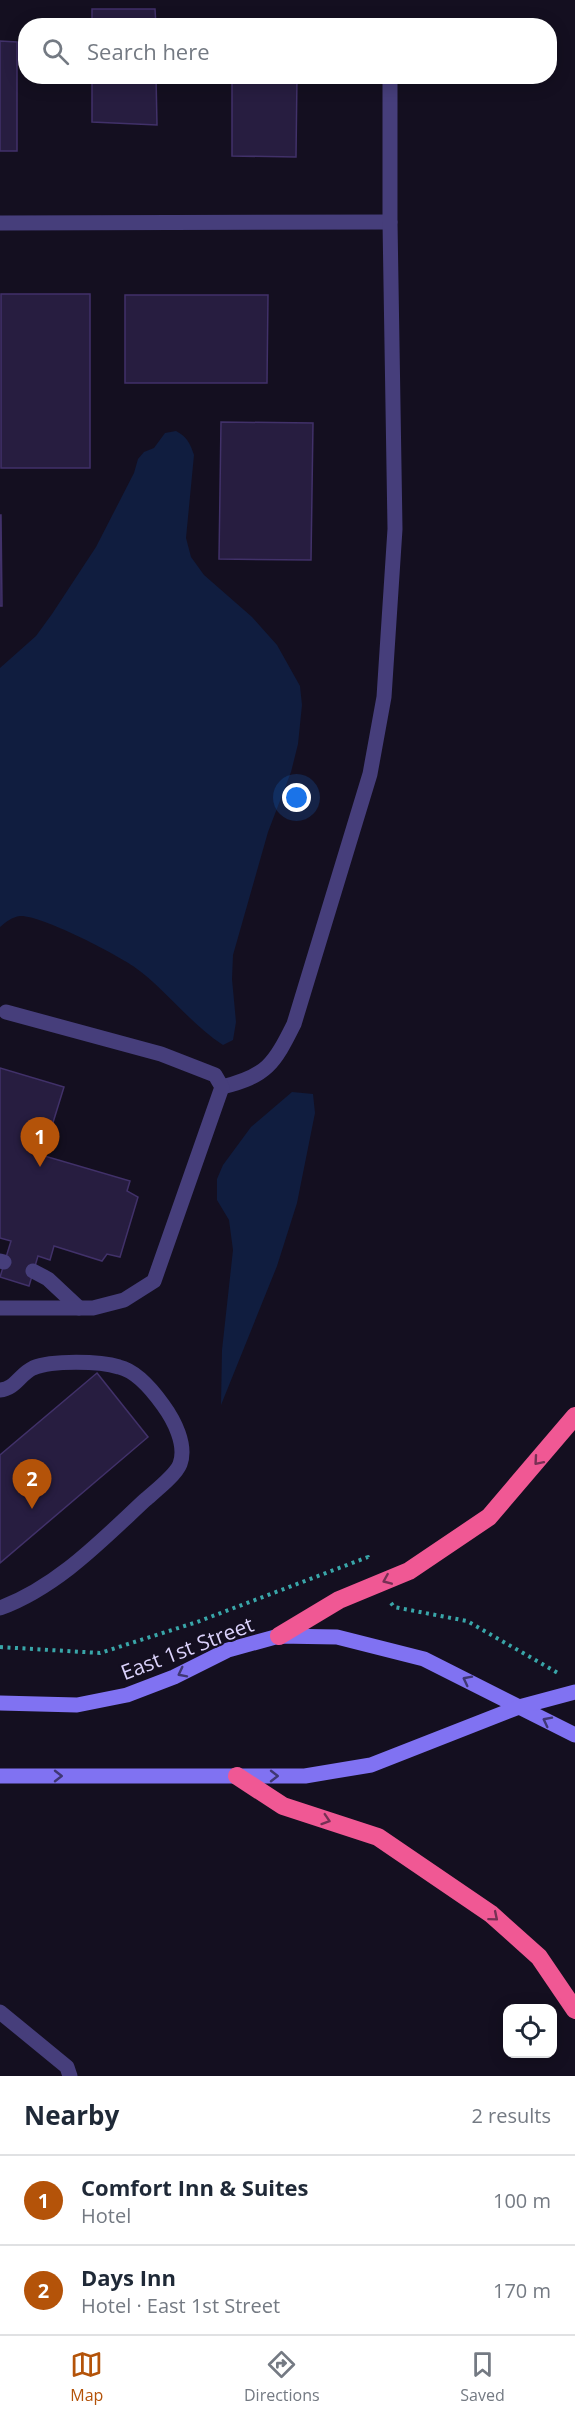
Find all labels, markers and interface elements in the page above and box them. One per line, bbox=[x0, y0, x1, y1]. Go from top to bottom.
search box bbox=[18, 18, 557, 84]
icon: search bbox=[39, 35, 72, 68]
text: Search here bbox=[87, 36, 210, 66]
your location bbox=[282, 783, 311, 812]
pin: 1 bbox=[20, 1118, 60, 1167]
one-way arrow bbox=[534, 1454, 545, 1465]
pin: 2 bbox=[12, 1460, 51, 1509]
one-way arrow bbox=[382, 1573, 393, 1585]
street label: East 1st Street bbox=[117, 1610, 257, 1686]
one-way arrow bbox=[178, 1666, 189, 1678]
one-way arrow bbox=[462, 1676, 473, 1688]
one-way arrow bbox=[543, 1716, 554, 1728]
one-way arrow bbox=[54, 1770, 63, 1782]
one-way arrow bbox=[270, 1770, 279, 1782]
one-way arrow bbox=[320, 1813, 331, 1825]
one-way arrow bbox=[487, 1910, 498, 1921]
map controls bbox=[503, 2004, 557, 2058]
button: locate bbox=[503, 2004, 557, 2058]
text: Nearby bbox=[24, 2097, 119, 2133]
text: 2 results bbox=[471, 2102, 551, 2129]
text: Comfort Inn & Suites bbox=[81, 2172, 309, 2202]
text: 1 bbox=[38, 2187, 49, 2214]
text: 100 m bbox=[493, 2187, 551, 2214]
text: Hotel bbox=[81, 2202, 131, 2229]
text: Days Inn bbox=[81, 2262, 176, 2292]
text: 2 bbox=[38, 2277, 49, 2304]
text: 170 m bbox=[493, 2277, 551, 2304]
text: Hotel · East 1st Street bbox=[81, 2292, 280, 2319]
tab: Map bbox=[70, 2348, 103, 2406]
tab: Directions bbox=[244, 2348, 320, 2406]
tab: Saved bbox=[460, 2348, 505, 2406]

